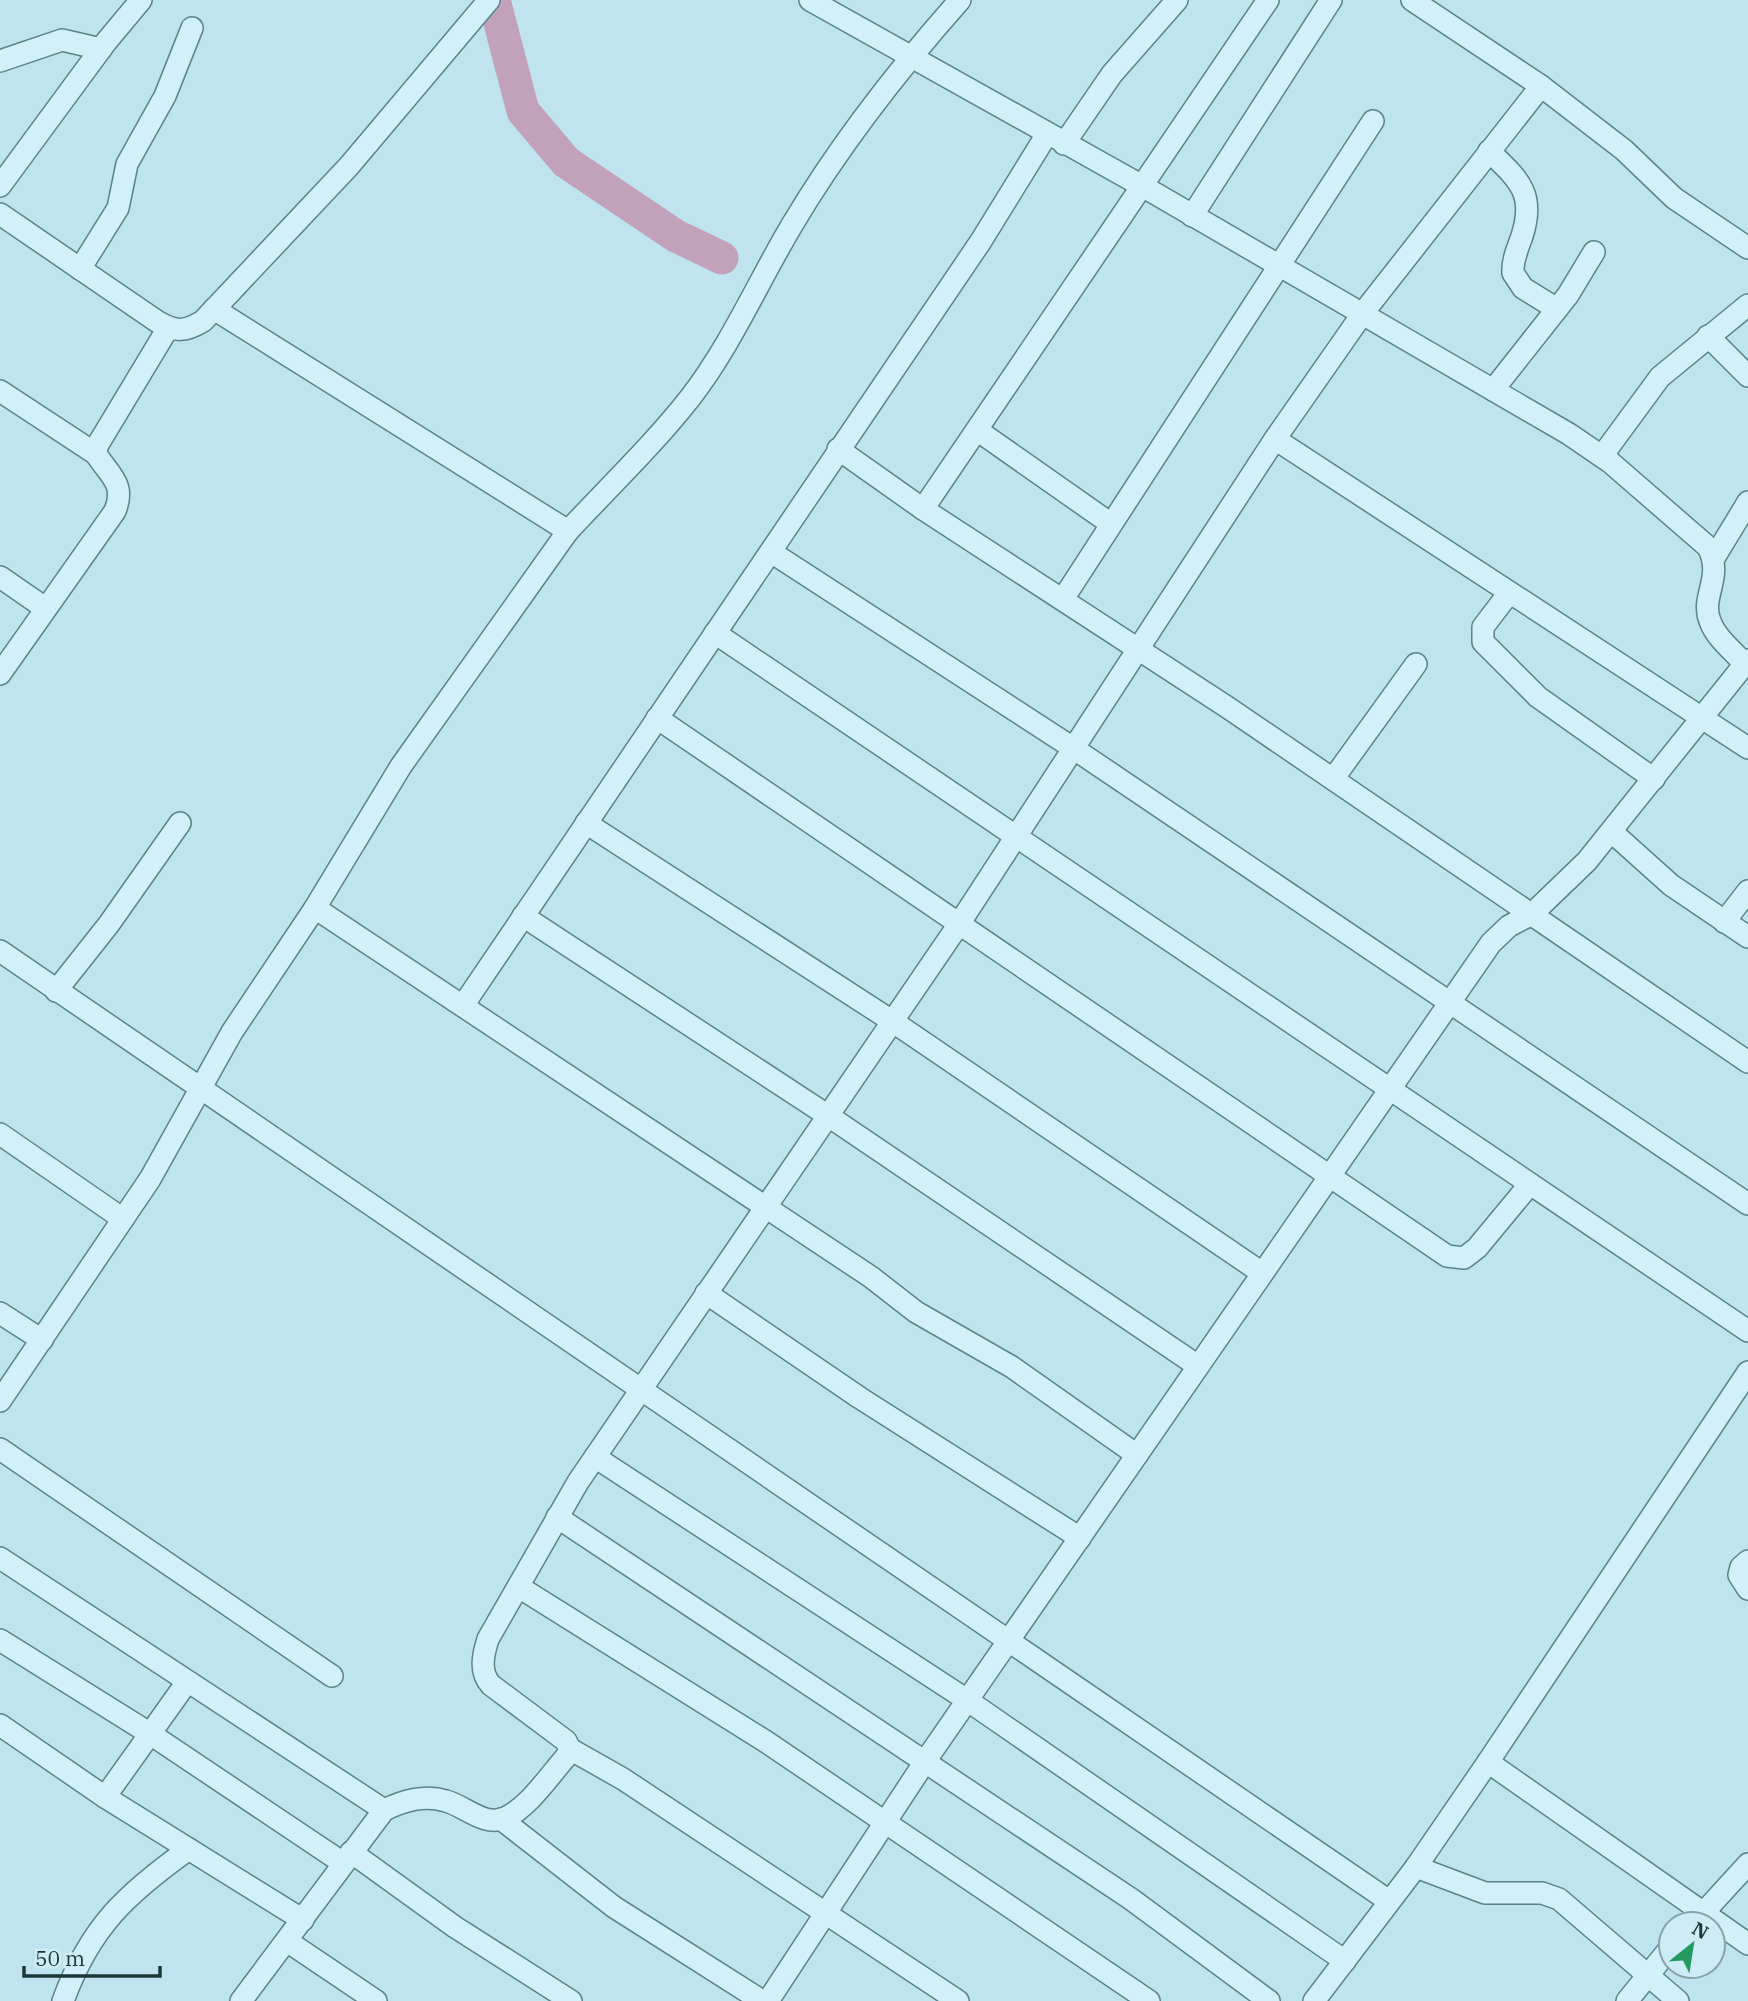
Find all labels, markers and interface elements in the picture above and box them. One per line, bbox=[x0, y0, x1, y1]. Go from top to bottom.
north arrow bbox=[1657, 1910, 1727, 1980]
text: N bbox=[1688, 1916, 1713, 1944]
scale bar bbox=[24, 1934, 161, 1978]
text: 50 m bbox=[35, 1944, 85, 1972]

